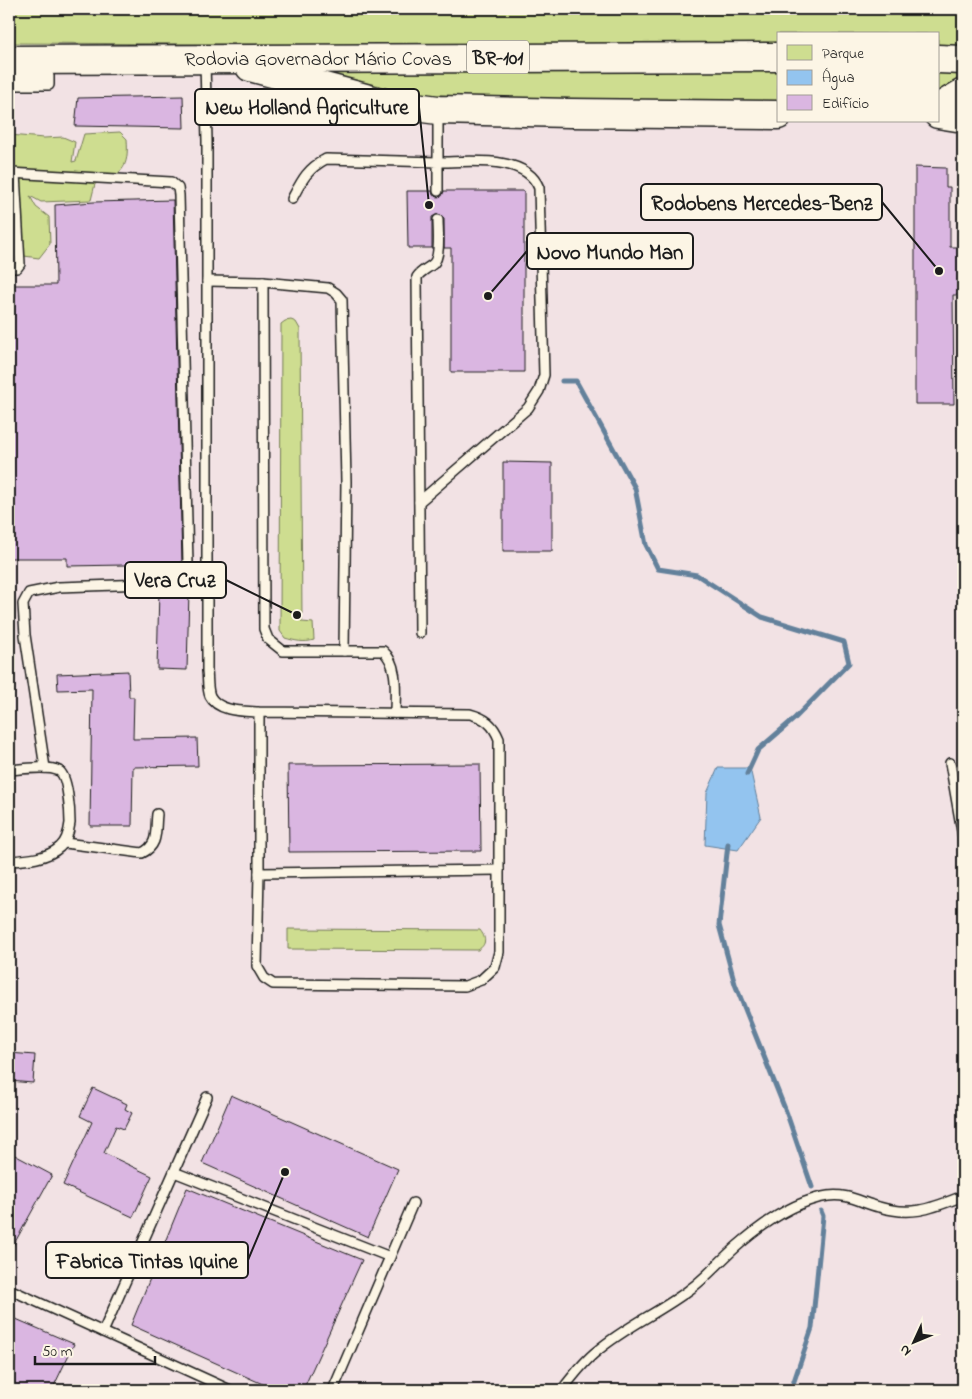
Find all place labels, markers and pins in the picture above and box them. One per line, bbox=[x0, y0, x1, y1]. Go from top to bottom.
callout: New Holland Agriculture bbox=[195, 89, 419, 125]
callout: Rodobens Mercedes-Benz bbox=[641, 184, 882, 220]
callout: Novo Mundo Man bbox=[527, 233, 693, 269]
callout: Vera Cruz bbox=[125, 562, 226, 598]
callout: Fabrica Tintas Iquine bbox=[46, 1242, 248, 1278]

